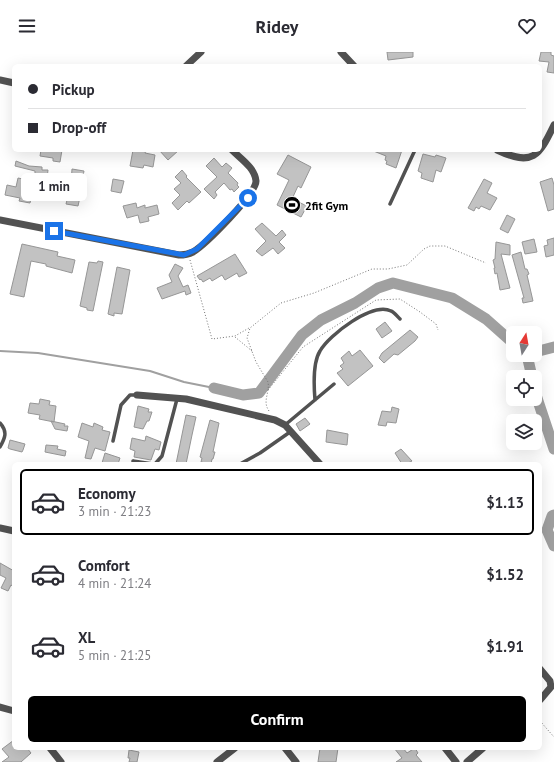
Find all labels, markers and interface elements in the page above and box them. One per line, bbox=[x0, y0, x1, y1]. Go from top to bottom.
icon: menu bbox=[16, 15, 38, 37]
text: Ridey bbox=[256, 15, 298, 38]
icon: heart bbox=[516, 15, 538, 37]
text: Pickup bbox=[52, 80, 95, 99]
text: Drop-off bbox=[52, 118, 106, 137]
callout: 1 min bbox=[21, 173, 87, 201]
text: 1 min bbox=[38, 178, 70, 195]
route start bbox=[239, 189, 257, 207]
sports icon: 2fit Gym bbox=[282, 195, 302, 215]
place label: 2fit Gym bbox=[305, 198, 349, 213]
route end bbox=[45, 222, 63, 240]
north arrow bbox=[506, 326, 542, 362]
map controls bbox=[506, 326, 542, 450]
button: locate bbox=[506, 370, 542, 406]
button: layers bbox=[506, 414, 542, 450]
icon: car bbox=[30, 484, 66, 520]
text: Economy bbox=[78, 484, 136, 503]
text: $1.13 bbox=[486, 493, 524, 512]
text: 3 min · 21:23 bbox=[78, 503, 151, 520]
icon: car bbox=[30, 556, 66, 592]
text: Comfort bbox=[78, 556, 130, 575]
text: $1.52 bbox=[486, 565, 524, 584]
text: 4 min · 21:24 bbox=[78, 575, 151, 592]
icon: car bbox=[30, 628, 66, 664]
text: XL bbox=[78, 628, 95, 647]
text: $1.91 bbox=[486, 637, 524, 656]
text: 5 min · 21:25 bbox=[78, 647, 151, 664]
button: Confirm bbox=[28, 696, 526, 742]

